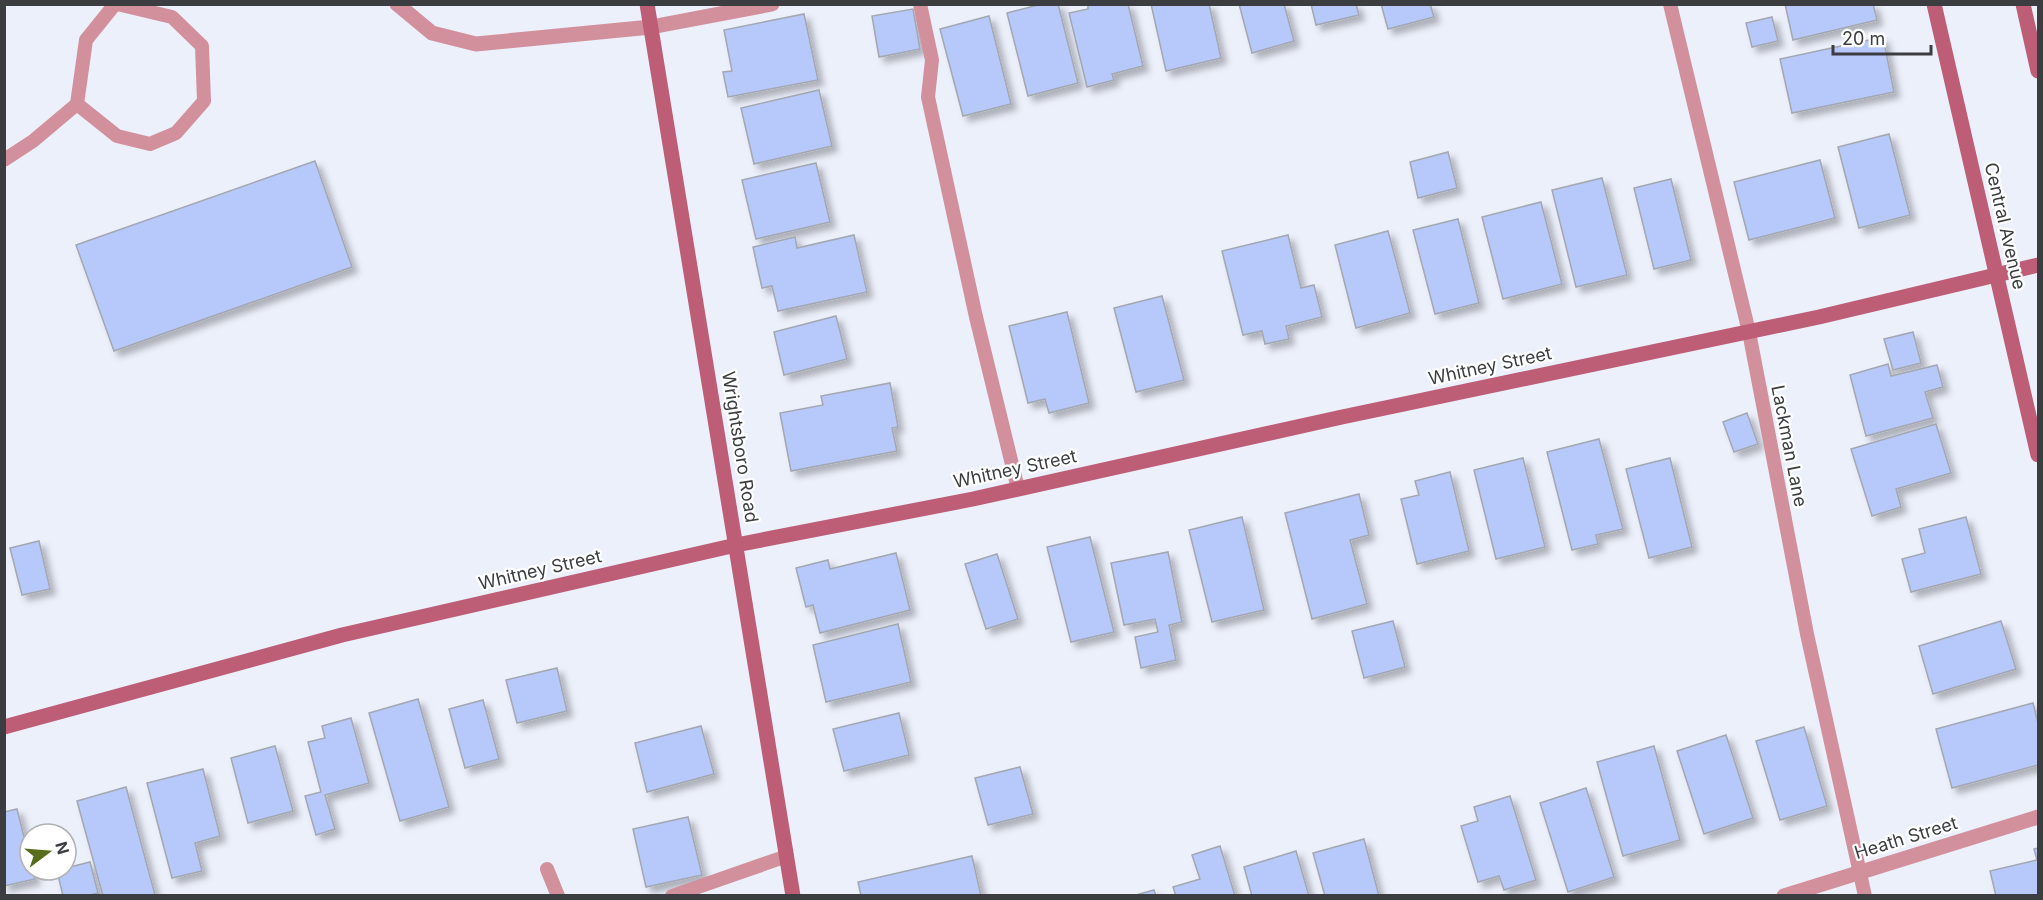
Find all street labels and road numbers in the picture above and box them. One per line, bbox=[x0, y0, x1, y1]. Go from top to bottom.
street label: Central Avenue bbox=[1981, 160, 2030, 291]
street label: Whitney Street bbox=[1426, 342, 1553, 389]
street label: Wrightsboro Road bbox=[718, 370, 763, 524]
street label: Lackman Lane bbox=[1767, 383, 1812, 508]
street label: Whitney Street bbox=[951, 445, 1078, 492]
street label: Whitney Street bbox=[476, 545, 603, 594]
street label: Heath Street bbox=[1852, 812, 1960, 863]

